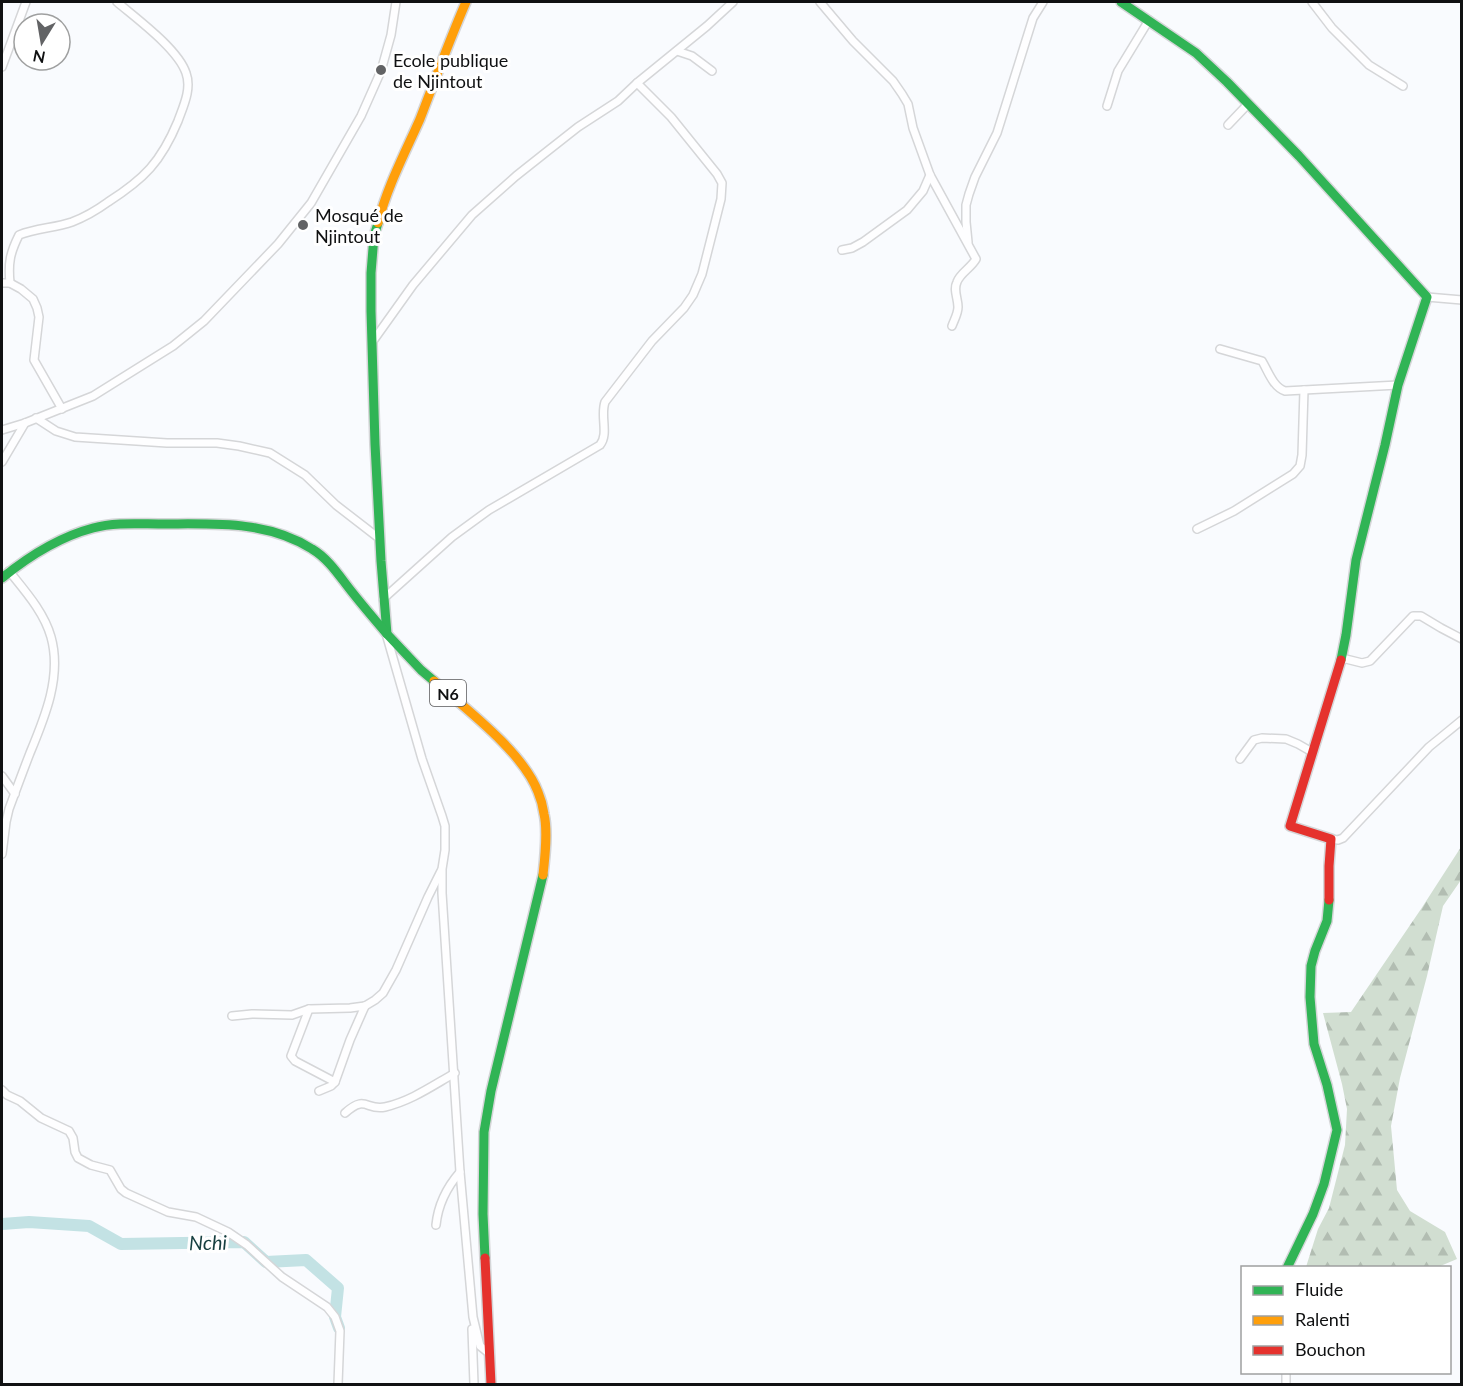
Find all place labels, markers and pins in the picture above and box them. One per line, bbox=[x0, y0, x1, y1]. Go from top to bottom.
place label: Ecole publique de Njintout bbox=[393, 49, 508, 92]
marker: Ecole publique de Njintout bbox=[374, 63, 388, 77]
place label: Mosqué de Njintout bbox=[315, 204, 403, 247]
marker: Mosqué de Njintout bbox=[296, 218, 310, 232]

